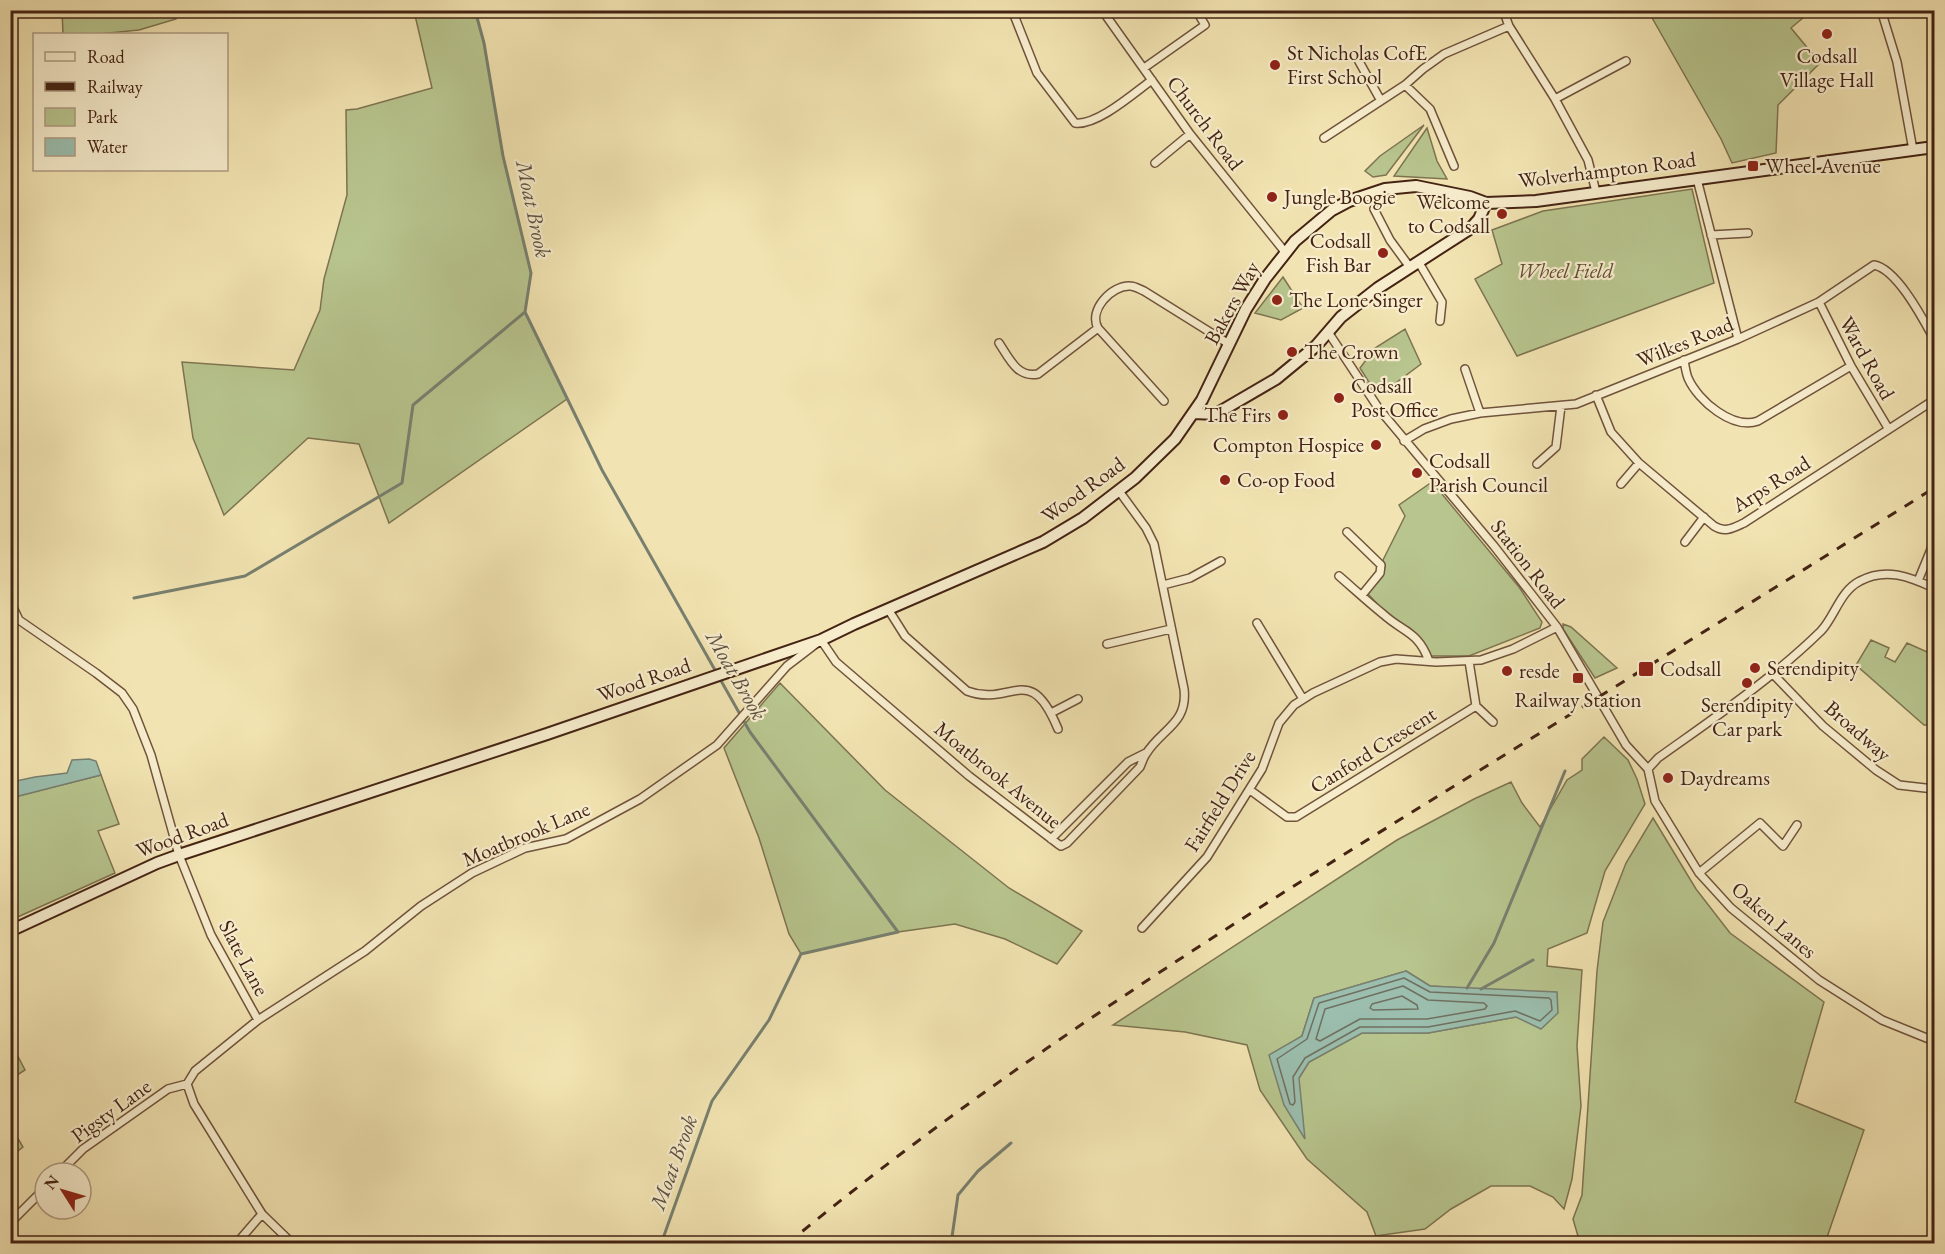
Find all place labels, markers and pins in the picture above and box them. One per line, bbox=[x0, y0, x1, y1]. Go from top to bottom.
marker: Codsall Village Hall bbox=[1820, 27, 1834, 41]
place label: St Nicholas CofE First School bbox=[1287, 39, 1427, 90]
place label: Codsall Village Hall bbox=[1780, 42, 1874, 93]
marker: St Nicholas CofE First School bbox=[1268, 58, 1282, 72]
place label: Wheel Avenue bbox=[1765, 152, 1881, 179]
marker: Wheel Avenue bbox=[1746, 159, 1760, 173]
place label: Jungle Boogie bbox=[1282, 183, 1395, 210]
place label: Welcome to Codsall bbox=[1408, 188, 1490, 239]
marker: Jungle Boogie bbox=[1265, 190, 1279, 204]
marker: Welcome to Codsall bbox=[1495, 207, 1509, 221]
place label: Codsall Fish Bar bbox=[1306, 227, 1371, 278]
marker: Codsall Fish Bar bbox=[1376, 246, 1390, 260]
place label: The Lone Singer bbox=[1289, 286, 1423, 313]
marker: The Lone Singer bbox=[1270, 293, 1284, 307]
place label: The Crown bbox=[1304, 338, 1399, 365]
marker: The Crown bbox=[1285, 345, 1299, 359]
place label: Codsall Post Office bbox=[1351, 372, 1438, 423]
marker: Codsall Post Office bbox=[1332, 391, 1346, 405]
place label: The Firs bbox=[1204, 401, 1271, 428]
marker: The Firs bbox=[1276, 408, 1290, 422]
place label: Compton Hospice bbox=[1213, 431, 1364, 458]
marker: Compton Hospice bbox=[1369, 438, 1383, 452]
place label: Codsall Parish Council bbox=[1429, 447, 1548, 498]
place label: Co-op Food bbox=[1237, 466, 1335, 493]
marker: Codsall Parish Council bbox=[1410, 466, 1424, 480]
marker: Co-op Food bbox=[1218, 473, 1232, 487]
place label: Serendipity bbox=[1767, 654, 1860, 681]
place label: Codsall bbox=[1660, 655, 1721, 682]
place label: resde bbox=[1519, 657, 1560, 684]
marker: Codsall bbox=[1637, 660, 1655, 678]
marker: Serendipity bbox=[1748, 661, 1762, 675]
marker: resde bbox=[1500, 664, 1514, 678]
marker: Railway Station bbox=[1571, 671, 1585, 685]
marker: Serendipity Car park bbox=[1740, 676, 1754, 690]
place label: Railway Station bbox=[1514, 686, 1642, 713]
place label: Serendipity Car park bbox=[1701, 691, 1794, 742]
place label: Daydreams bbox=[1680, 764, 1770, 791]
marker: Daydreams bbox=[1661, 771, 1675, 785]

